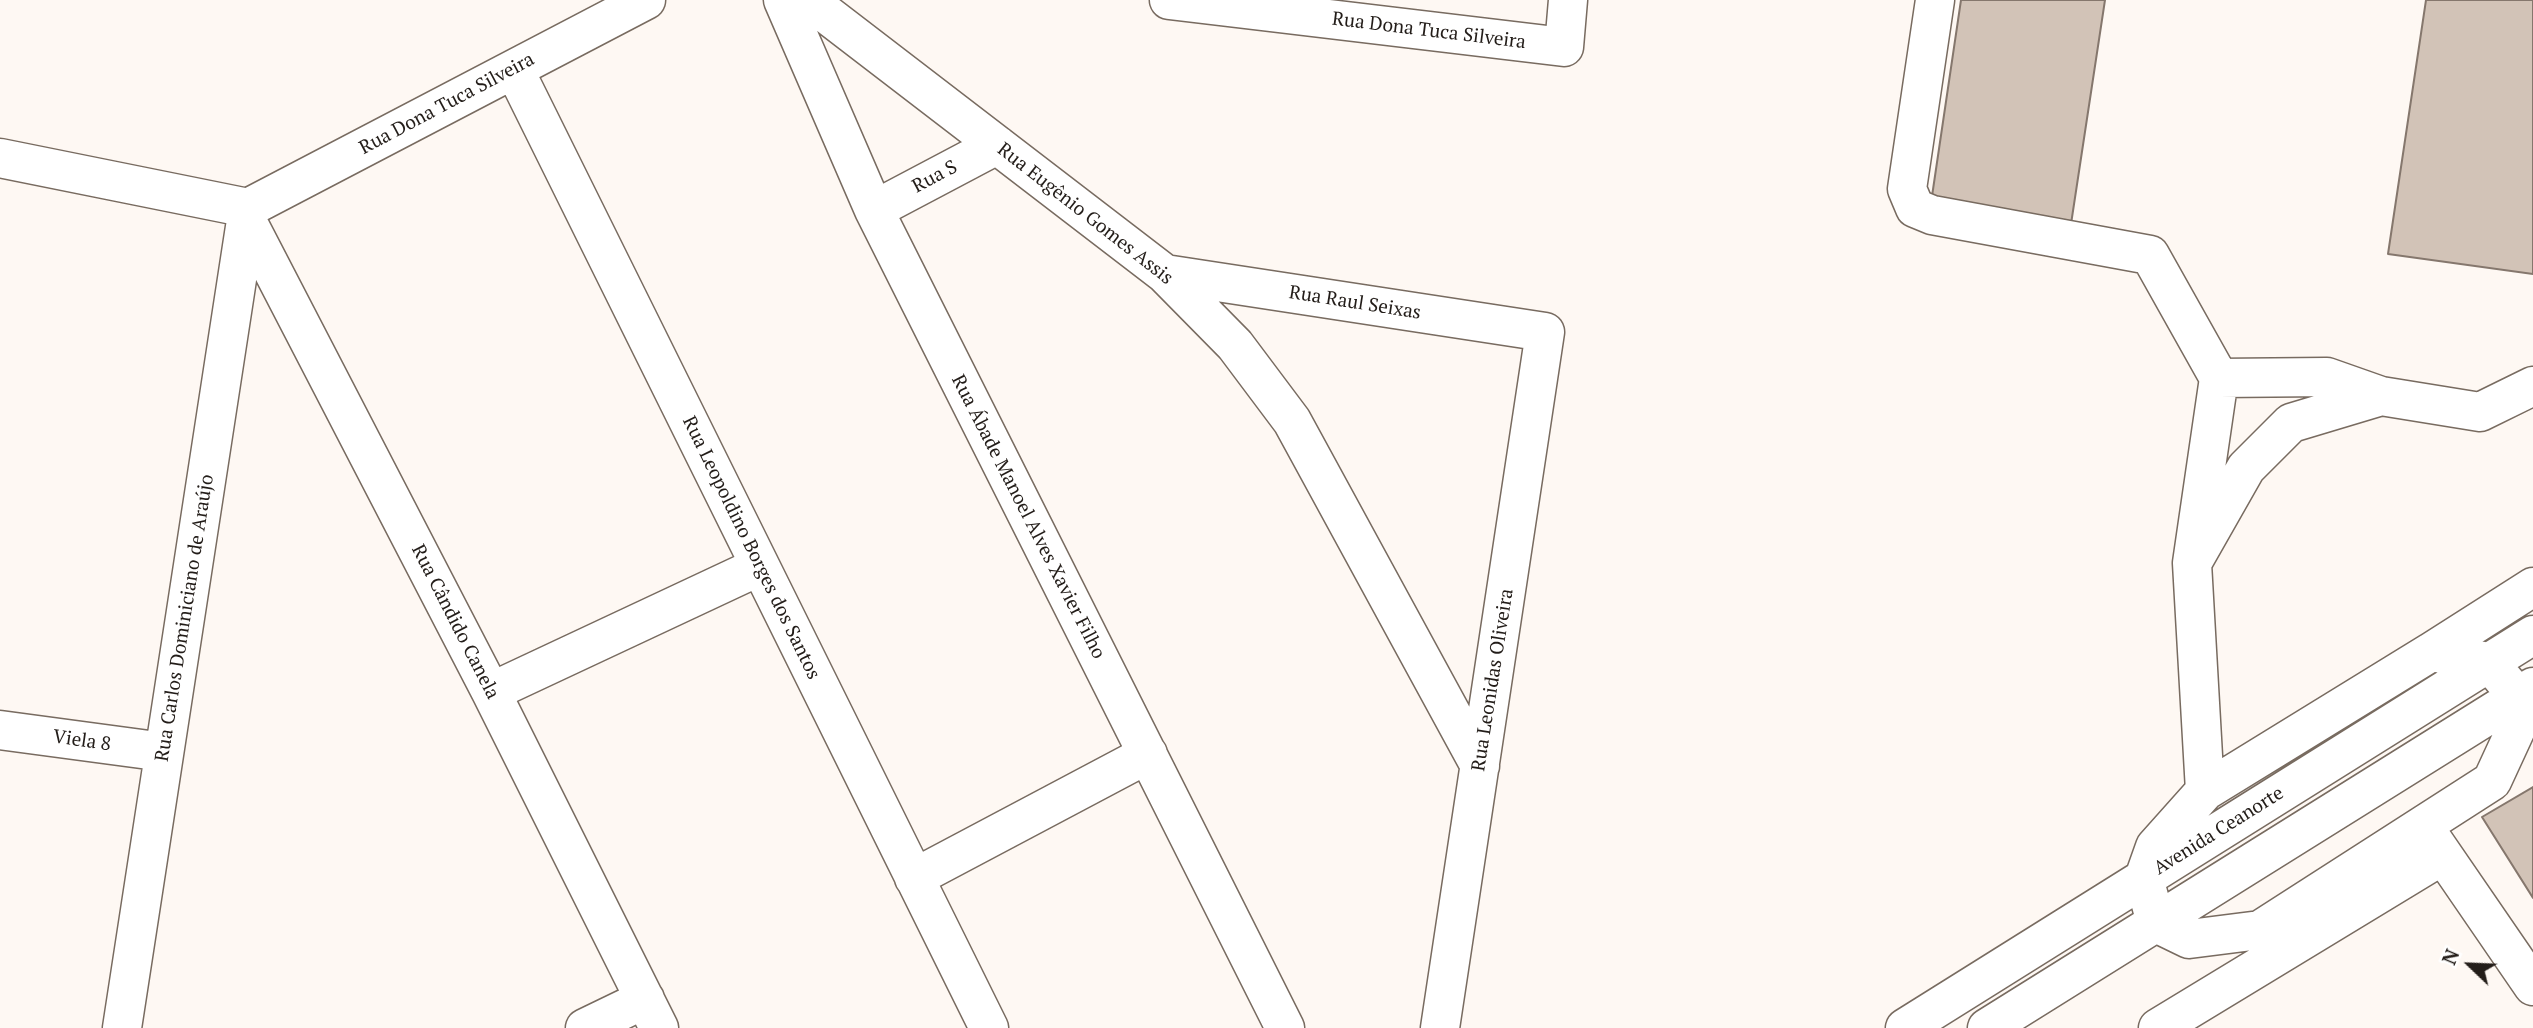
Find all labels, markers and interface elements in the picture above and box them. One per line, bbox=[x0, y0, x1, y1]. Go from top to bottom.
street label: Rua Dona Tuca Silveira bbox=[1331, 8, 1527, 54]
street label: Rua Dona Tuca Silveira bbox=[356, 48, 538, 160]
street label: Rua Eugênio Gomes Assis bbox=[993, 138, 1177, 290]
street label: Rua S bbox=[909, 156, 961, 198]
street label: Rua Raul Seixas bbox=[1287, 281, 1423, 325]
street label: Rua Ábade Manoel Alves Xavier Filho bbox=[946, 371, 1110, 663]
street label: Rua Leopoldino Borges dos Santos bbox=[677, 413, 825, 683]
street label: Rua Carlos Dominiciano de Araújo bbox=[151, 473, 219, 763]
street label: Rua Cândido Canela bbox=[406, 541, 504, 703]
street label: Rua Leonidas Oliveira bbox=[1467, 587, 1519, 773]
street label: Viela 8 bbox=[52, 726, 112, 756]
street label: Avenida Ceanorte bbox=[2150, 782, 2288, 880]
north arrow bbox=[2435, 930, 2505, 1000]
text: N bbox=[2436, 945, 2465, 968]

